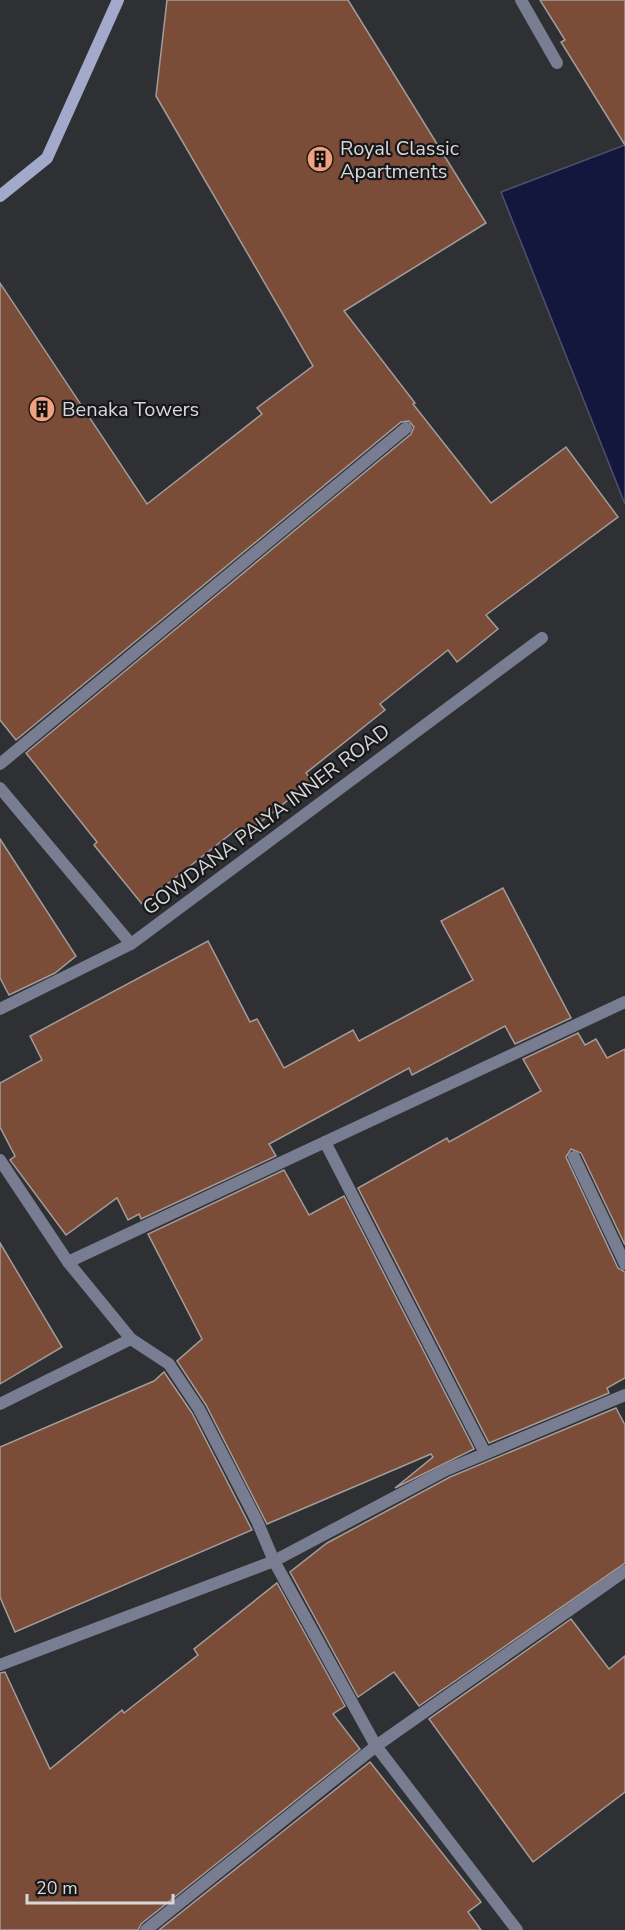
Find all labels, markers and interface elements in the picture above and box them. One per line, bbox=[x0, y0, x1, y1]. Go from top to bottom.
place label: Royal Classic Apartments bbox=[340, 135, 459, 185]
building icon: Royal Classic Apartments bbox=[305, 144, 335, 174]
building icon: Benaka Towers bbox=[27, 394, 57, 424]
place label: Benaka Towers bbox=[62, 396, 199, 423]
street label: GOWDANA PALYA INNER ROAD bbox=[137, 718, 395, 921]
scale bar bbox=[27, 1867, 172, 1905]
text: 20 m bbox=[36, 1876, 78, 1900]

